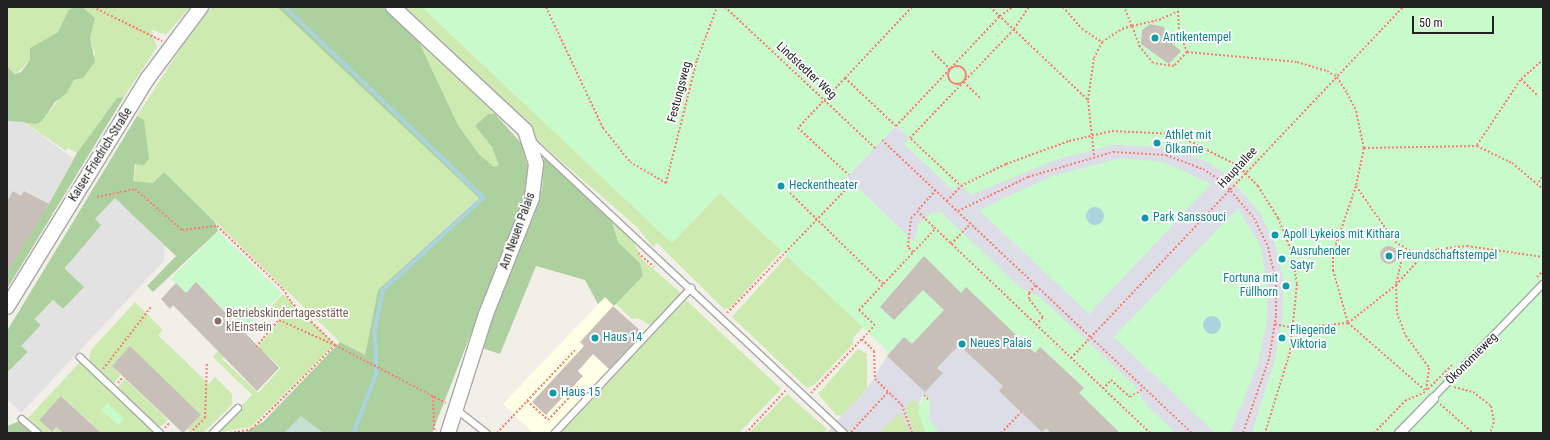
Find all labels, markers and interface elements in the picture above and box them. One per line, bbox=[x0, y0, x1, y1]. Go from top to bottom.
scale bar bbox=[1414, 8, 1496, 34]
text: 50 m bbox=[1419, 16, 1443, 30]
place label: Antikentempel bbox=[1163, 31, 1231, 45]
marker: Antikentempel bbox=[1150, 33, 1160, 43]
street label: Lindstedter Weg bbox=[773, 40, 839, 102]
street label: Festungsweg bbox=[665, 60, 695, 124]
street label: Kaiser-Friedrich-Straße bbox=[66, 105, 136, 205]
place label: Athlet mit Ölkanne bbox=[1165, 129, 1211, 157]
marker: Athlet mit Ölkanne bbox=[1152, 138, 1162, 148]
street label: Hauptallee bbox=[1215, 144, 1261, 192]
place label: Heckentheater bbox=[789, 179, 858, 193]
marker: Heckentheater bbox=[776, 181, 786, 191]
street label: Am Neuen Palais bbox=[497, 191, 539, 271]
place label: Park Sanssouci bbox=[1153, 211, 1226, 225]
marker: Park Sanssouci bbox=[1140, 213, 1150, 223]
place label: Apoll Lykeios mit Kithara bbox=[1283, 228, 1400, 242]
marker: Apoll Lykeios mit Kithara bbox=[1270, 230, 1280, 240]
place label: Ausruhender Satyr bbox=[1290, 245, 1350, 273]
place label: Freundschaftstempel bbox=[1397, 249, 1497, 263]
marker: Freundschaftstempel bbox=[1384, 251, 1394, 261]
marker: Ausruhender Satyr bbox=[1277, 254, 1287, 264]
place label: Fortuna mit Füllhorn bbox=[1223, 272, 1278, 300]
marker: Fortuna mit Füllhorn bbox=[1281, 281, 1291, 291]
place label: Betriebskindertagesstätte klEinstein bbox=[226, 307, 348, 335]
marker: Betriebskindertagesstätte klEinstein bbox=[213, 316, 223, 326]
place label: Fliegende Viktoria bbox=[1290, 324, 1336, 352]
street label: Ökonomieweg bbox=[1443, 330, 1501, 388]
place label: Haus 14 bbox=[603, 331, 642, 345]
marker: Haus 14 bbox=[590, 333, 600, 343]
marker: Fliegende Viktoria bbox=[1277, 333, 1287, 343]
place label: Neues Palais bbox=[970, 337, 1032, 351]
marker: Neues Palais bbox=[957, 339, 967, 349]
place label: Haus 15 bbox=[561, 386, 600, 400]
marker: Haus 15 bbox=[548, 388, 558, 398]

